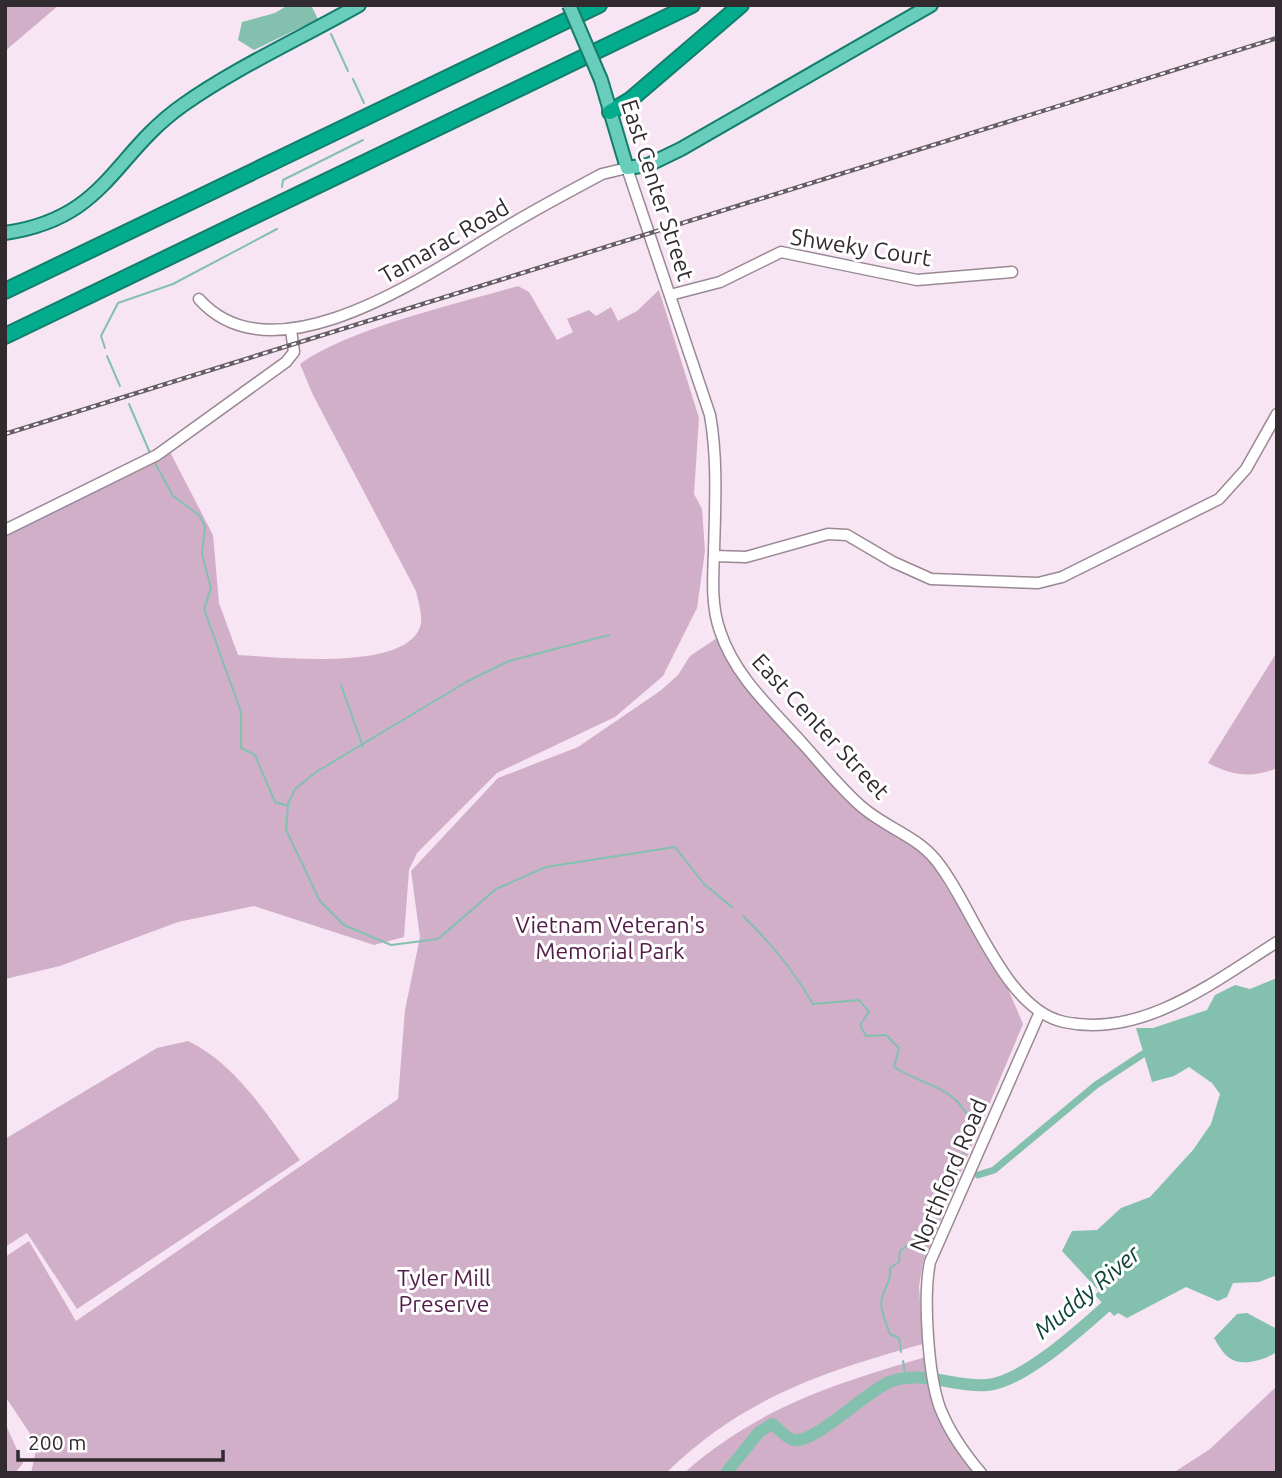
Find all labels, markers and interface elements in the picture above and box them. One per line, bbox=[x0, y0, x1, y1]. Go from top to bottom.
street label: East Center Street bbox=[617, 96, 699, 284]
street label: Tamarac Road bbox=[375, 194, 513, 288]
street label: Shweky Court bbox=[789, 224, 933, 270]
street label: East Center Street bbox=[747, 648, 895, 804]
park label: Vietnam Veteran's Memorial Park bbox=[515, 912, 705, 963]
street label: Northford Road bbox=[905, 1095, 991, 1255]
water label: Muddy River bbox=[1028, 1239, 1146, 1344]
park label: Tyler Mill Preserve bbox=[397, 1265, 491, 1316]
scale bar bbox=[18, 1418, 222, 1462]
text: 200 m bbox=[28, 1430, 86, 1454]

